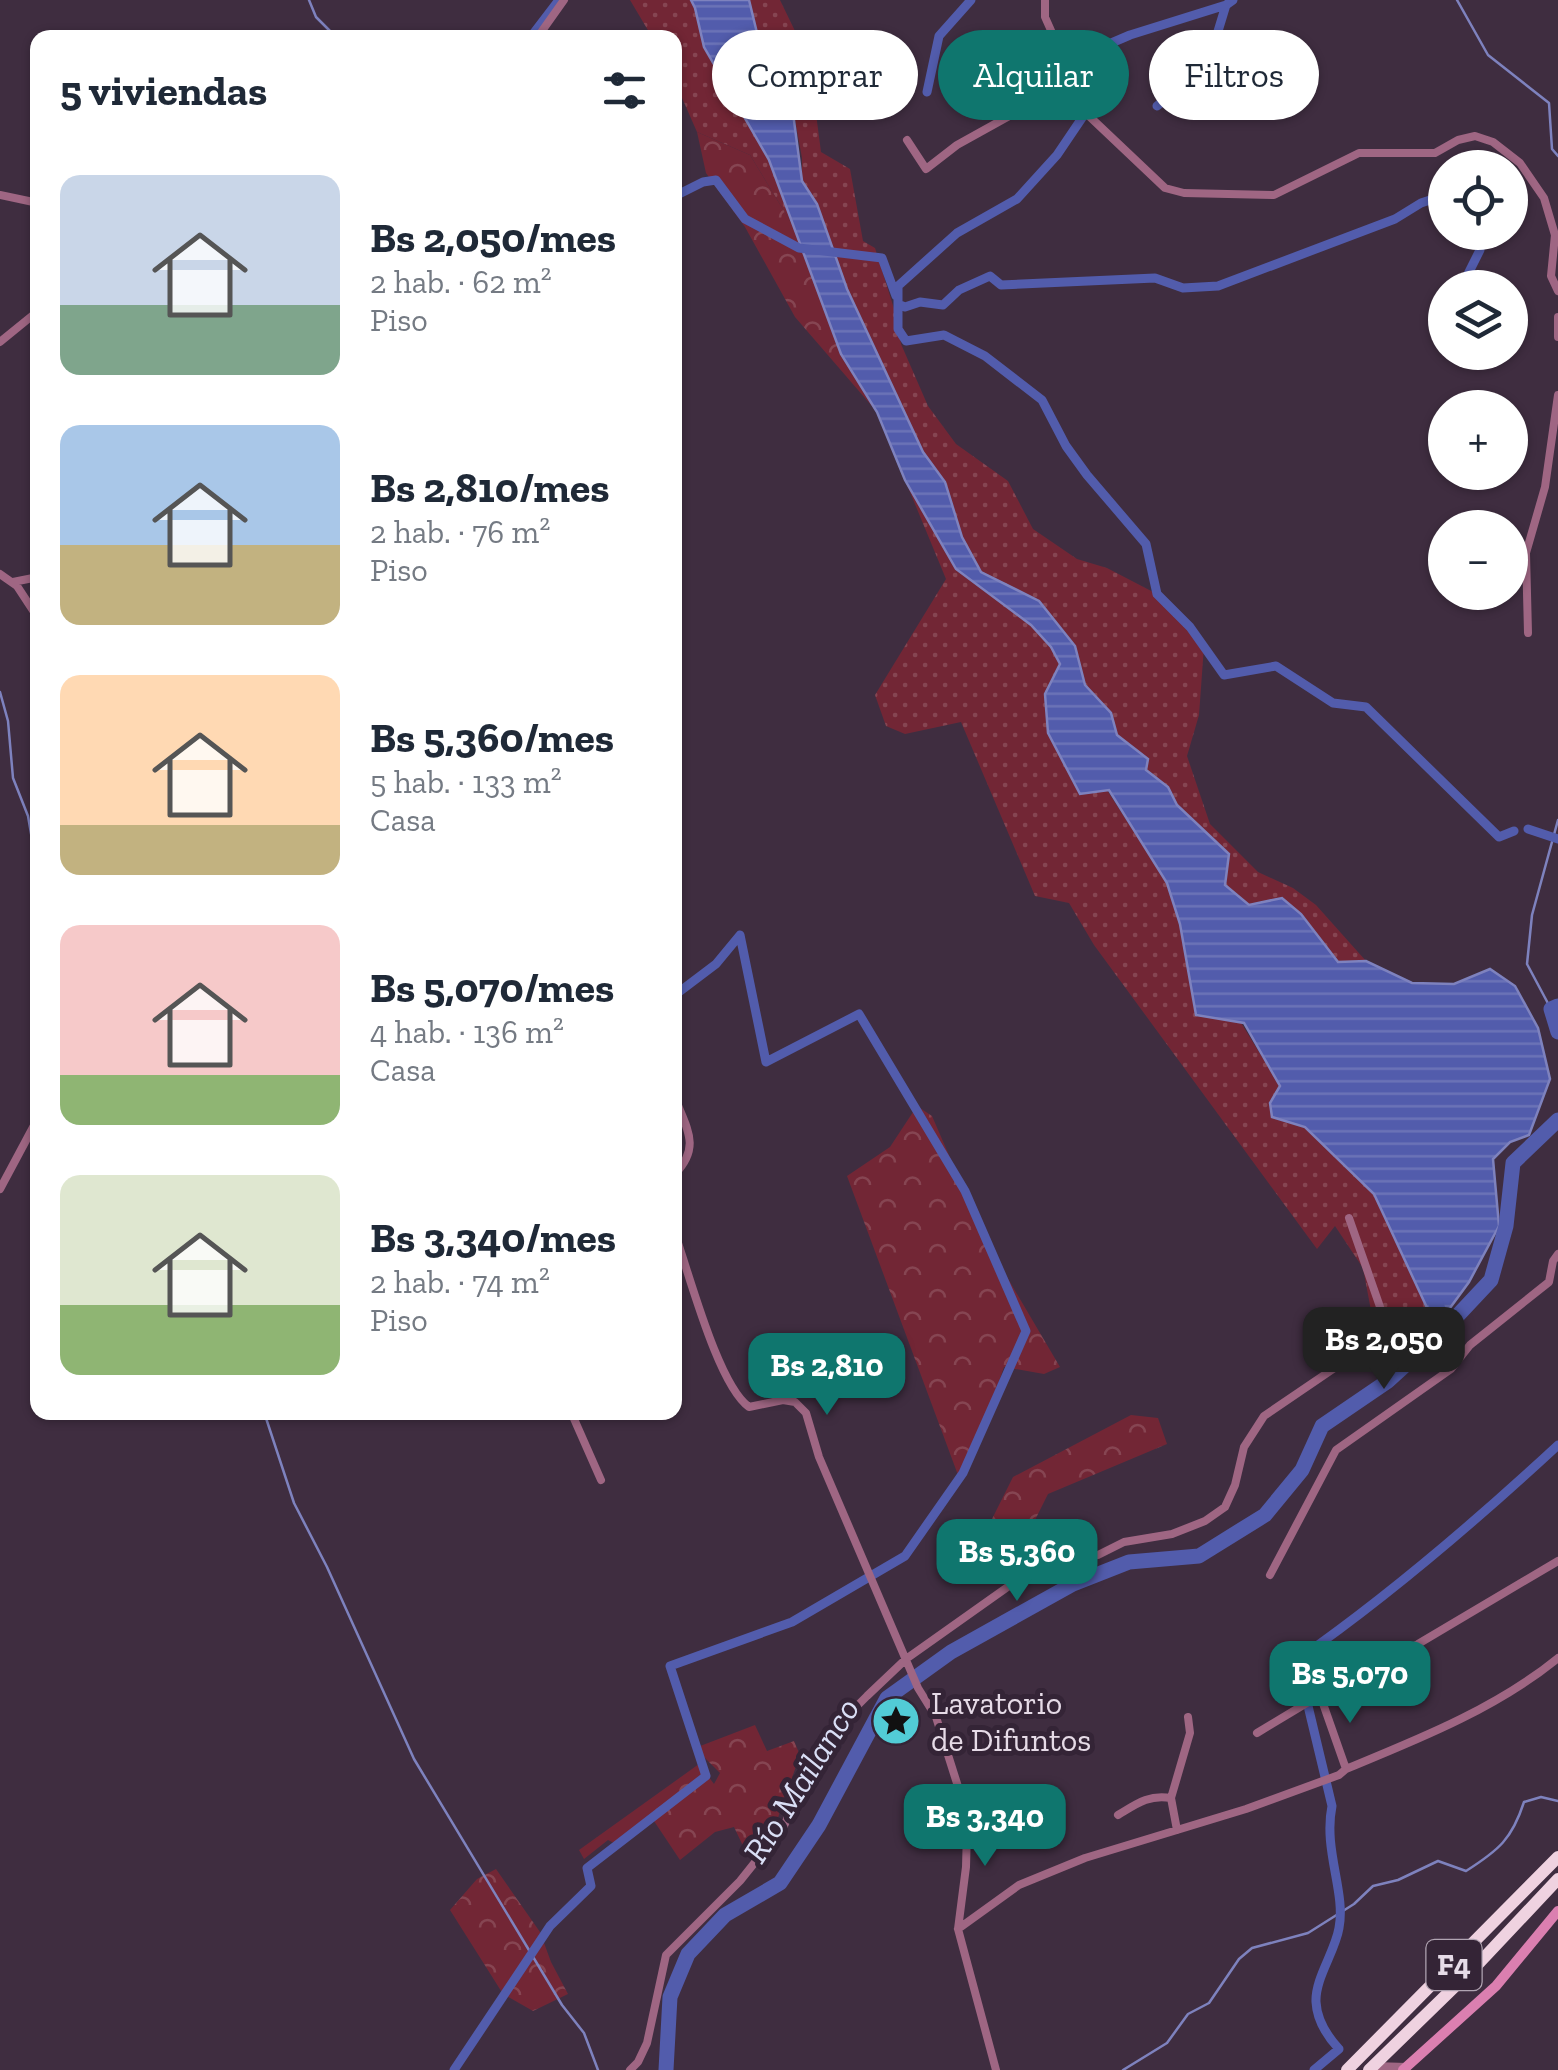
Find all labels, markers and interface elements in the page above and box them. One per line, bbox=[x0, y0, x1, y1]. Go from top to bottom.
chip: Comprar bbox=[712, 30, 918, 120]
chip: Alquilar bbox=[938, 30, 1129, 120]
chip: Filtros bbox=[1149, 30, 1319, 120]
icon: filters bbox=[597, 63, 652, 118]
text: 5 viviendas bbox=[60, 65, 267, 116]
map controls bbox=[1428, 150, 1528, 610]
button: locate bbox=[1428, 150, 1528, 250]
text: Bs 2,050/mes bbox=[370, 212, 616, 263]
icon: home bbox=[140, 215, 260, 335]
text: 2 hab. · 62 m² bbox=[370, 263, 552, 301]
button: layers bbox=[1428, 270, 1528, 370]
text: Piso bbox=[370, 301, 428, 339]
button: + bbox=[1428, 390, 1528, 490]
text: Bs 2,810/mes bbox=[370, 462, 609, 513]
icon: home bbox=[140, 465, 260, 585]
button: − bbox=[1428, 510, 1528, 610]
text: 2 hab. · 76 m² bbox=[370, 513, 550, 551]
text: Piso bbox=[370, 551, 428, 589]
text: Bs 5,360/mes bbox=[370, 712, 614, 763]
icon: home bbox=[140, 715, 260, 835]
text: 5 hab. · 133 m² bbox=[370, 763, 562, 801]
text: Casa bbox=[370, 801, 436, 839]
text: Bs 5,070/mes bbox=[370, 962, 614, 1013]
icon: home bbox=[140, 965, 260, 1085]
text: 4 hab. · 136 m² bbox=[370, 1013, 564, 1051]
text: Casa bbox=[370, 1051, 436, 1089]
text: Bs 3,340/mes bbox=[370, 1212, 616, 1263]
icon: home bbox=[140, 1215, 260, 1335]
text: 2 hab. · 74 m² bbox=[370, 1263, 550, 1301]
text: Piso bbox=[370, 1301, 428, 1339]
pin: Bs 2,050 bbox=[1281, 1307, 1487, 1392]
text: Bs 2,050 bbox=[1325, 1320, 1443, 1358]
pin: Bs 2,810 bbox=[724, 1333, 930, 1418]
text: Bs 2,810 bbox=[770, 1346, 884, 1384]
pin: Bs 5,360 bbox=[914, 1519, 1120, 1604]
text: Bs 5,360 bbox=[958, 1532, 1076, 1570]
pin: Bs 5,070 bbox=[1247, 1641, 1453, 1726]
text: Bs 5,070 bbox=[1291, 1654, 1409, 1692]
place label: Lavatorio de Difuntos bbox=[931, 1684, 1091, 1759]
water label: Río Mailanco bbox=[734, 1690, 868, 1870]
place icon: Lavatorio de Difuntos bbox=[870, 1695, 922, 1747]
pin: Bs 3,340 bbox=[882, 1784, 1088, 1869]
text: Bs 3,340 bbox=[926, 1797, 1044, 1835]
road number: F4 bbox=[1426, 1940, 1482, 1990]

